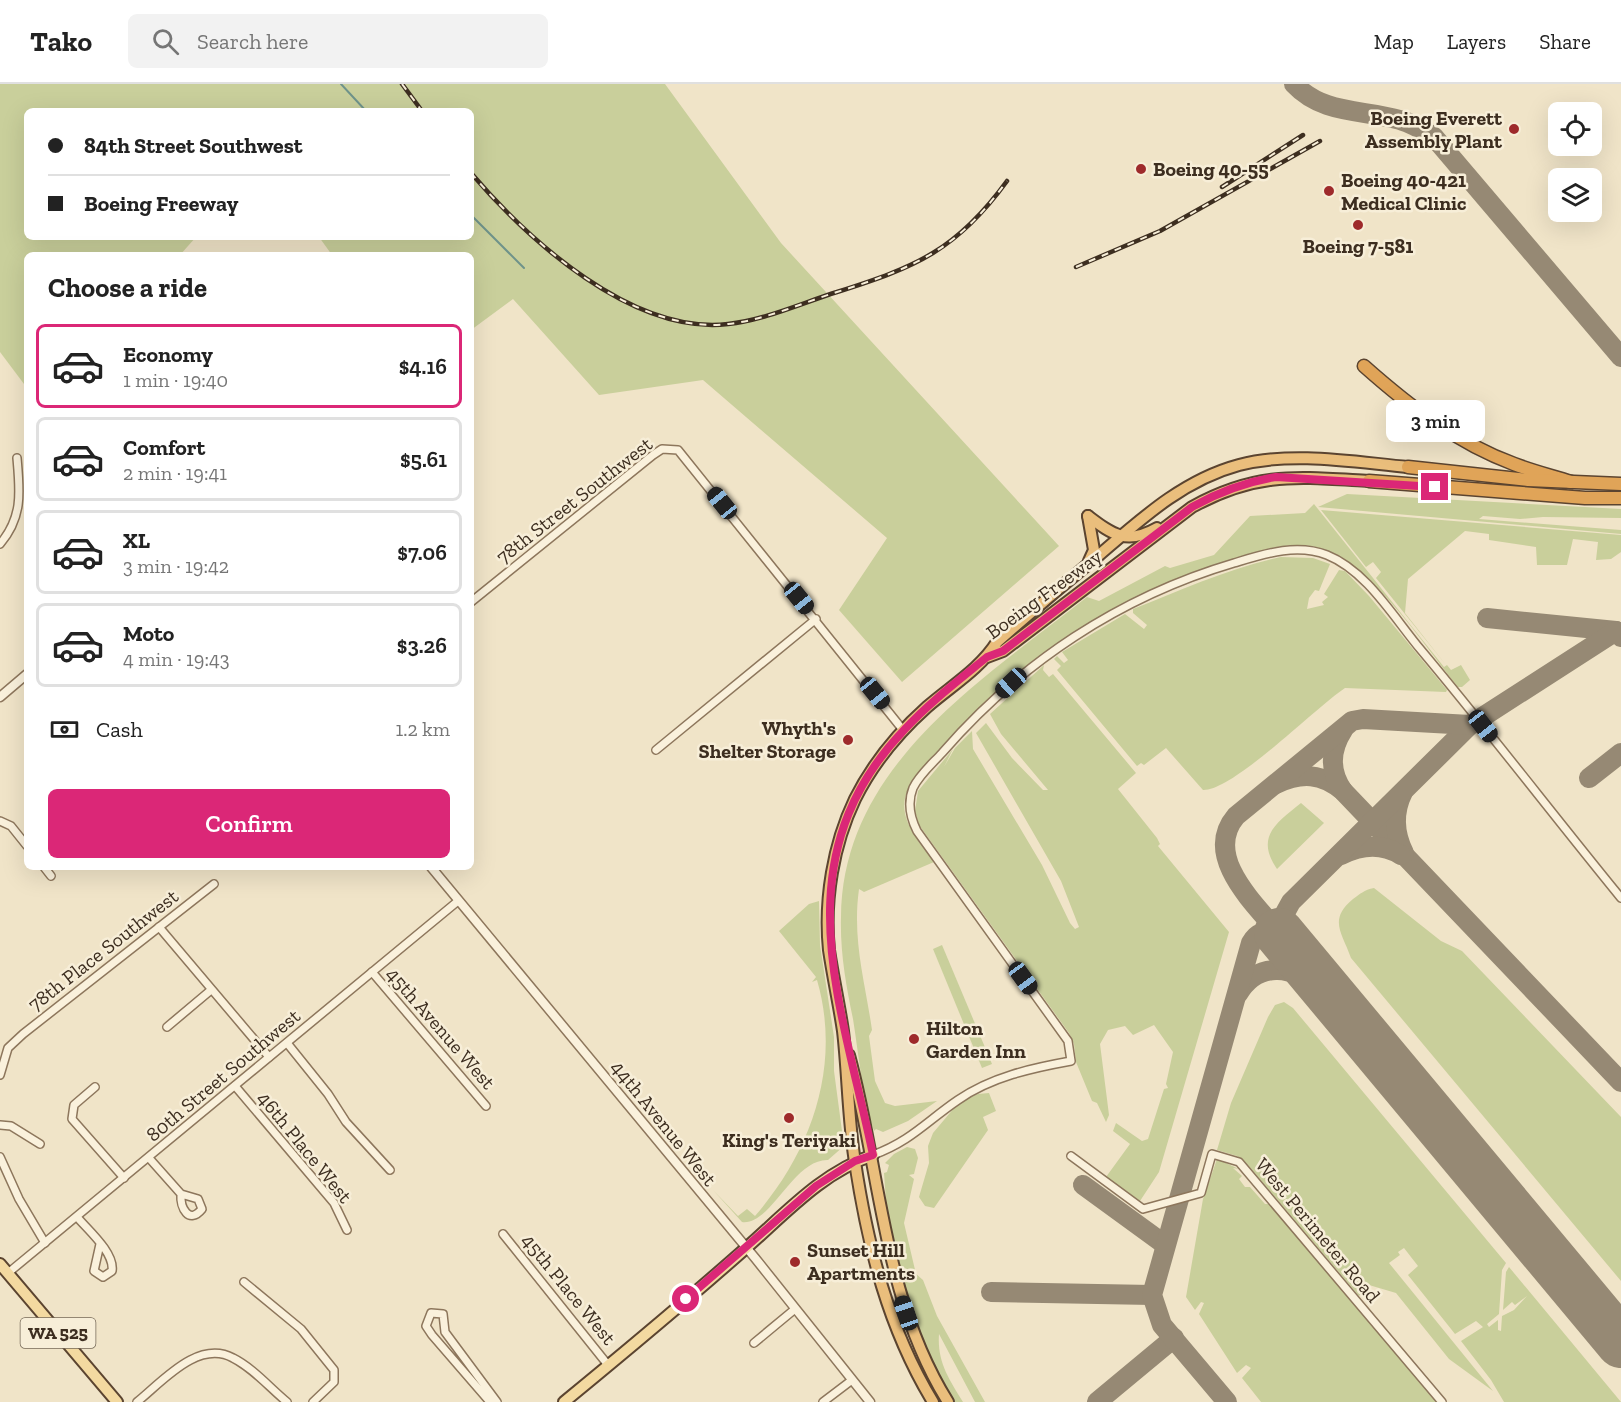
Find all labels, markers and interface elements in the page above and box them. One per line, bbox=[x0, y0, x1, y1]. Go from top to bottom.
search box bbox=[128, 14, 548, 68]
text: Tako bbox=[30, 25, 92, 58]
icon: search bbox=[149, 25, 182, 58]
text: Search here bbox=[197, 28, 308, 55]
text: Map bbox=[1374, 29, 1414, 54]
text: Layers bbox=[1447, 29, 1506, 54]
text: Share bbox=[1539, 29, 1591, 54]
map controls bbox=[1548, 102, 1602, 222]
button: locate bbox=[1548, 102, 1602, 156]
place label: Boeing Everett Assembly Plant bbox=[1365, 106, 1503, 153]
marker: Boeing Everett Assembly Plant bbox=[1507, 122, 1521, 136]
text: 84th Street Southwest bbox=[84, 132, 303, 159]
place label: Boeing 40-55 bbox=[1153, 157, 1269, 181]
marker: Boeing 40-55 bbox=[1134, 162, 1148, 176]
place label: Boeing 40-421 Medical Clinic bbox=[1341, 168, 1467, 215]
button: layers bbox=[1548, 168, 1602, 222]
marker: Boeing 40-421 Medical Clinic bbox=[1322, 184, 1336, 198]
text: Boeing Freeway bbox=[84, 190, 238, 217]
marker: Boeing 7-581 bbox=[1351, 218, 1365, 232]
place label: Boeing 7-581 bbox=[1303, 234, 1413, 258]
text: Choose a ride bbox=[48, 272, 207, 304]
icon: car bbox=[51, 339, 105, 393]
text: Economy bbox=[123, 341, 213, 368]
text: $4.16 bbox=[399, 353, 447, 380]
text: 1 min · 19:40 bbox=[123, 368, 228, 392]
callout: 3 min bbox=[1386, 400, 1484, 442]
text: 3 min bbox=[1411, 409, 1460, 433]
street label: 78th Street Southwest bbox=[491, 431, 657, 568]
icon: car bbox=[51, 432, 105, 486]
text: Comfort bbox=[123, 434, 205, 461]
text: $5.61 bbox=[400, 446, 447, 473]
text: 2 min · 19:41 bbox=[123, 461, 227, 485]
route end bbox=[1421, 473, 1448, 500]
car bbox=[704, 483, 740, 523]
icon: car bbox=[51, 525, 105, 579]
text: XL bbox=[123, 527, 150, 554]
text: $7.06 bbox=[397, 539, 447, 566]
street label: Boeing Freeway bbox=[981, 543, 1107, 644]
text: 3 min · 19:42 bbox=[123, 554, 229, 578]
car bbox=[781, 578, 817, 618]
icon: car bbox=[51, 618, 105, 672]
text: Moto bbox=[123, 620, 174, 647]
text: $3.26 bbox=[397, 632, 447, 659]
text: 4 min · 19:43 bbox=[123, 647, 229, 671]
car bbox=[992, 664, 1030, 702]
car bbox=[857, 673, 893, 713]
car bbox=[1465, 706, 1501, 746]
icon: cash bbox=[48, 713, 81, 746]
text: Cash bbox=[96, 716, 143, 743]
place label: Whyth's Shelter Storage bbox=[699, 716, 836, 763]
text: 1.2 km bbox=[396, 717, 450, 741]
marker: Whyth's Shelter Storage bbox=[841, 733, 855, 747]
button: Confirm bbox=[48, 789, 450, 858]
street label: 78th Place Southwest bbox=[23, 884, 183, 1016]
car bbox=[1005, 958, 1041, 998]
street label: 45th Avenue West bbox=[381, 962, 501, 1094]
street label: 80th Street Southwest bbox=[141, 1003, 305, 1146]
place label: Hilton Garden Inn bbox=[926, 1016, 1026, 1063]
marker: Hilton Garden Inn bbox=[907, 1032, 921, 1046]
street label: 44th Avenue West bbox=[606, 1055, 722, 1191]
street label: 46th Place West bbox=[253, 1086, 358, 1208]
marker: King's Teriyaki bbox=[782, 1111, 796, 1125]
place label: King's Teriyaki bbox=[722, 1128, 856, 1152]
street label: West Perimeter Road bbox=[1250, 1153, 1386, 1307]
street label: 45th Place West bbox=[517, 1228, 622, 1350]
place label: Sunset Hill Apartments bbox=[807, 1238, 915, 1285]
marker: Sunset Hill Apartments bbox=[788, 1255, 802, 1269]
route start bbox=[672, 1285, 699, 1312]
car bbox=[892, 1293, 920, 1333]
road number: WA 525 bbox=[20, 1318, 96, 1348]

